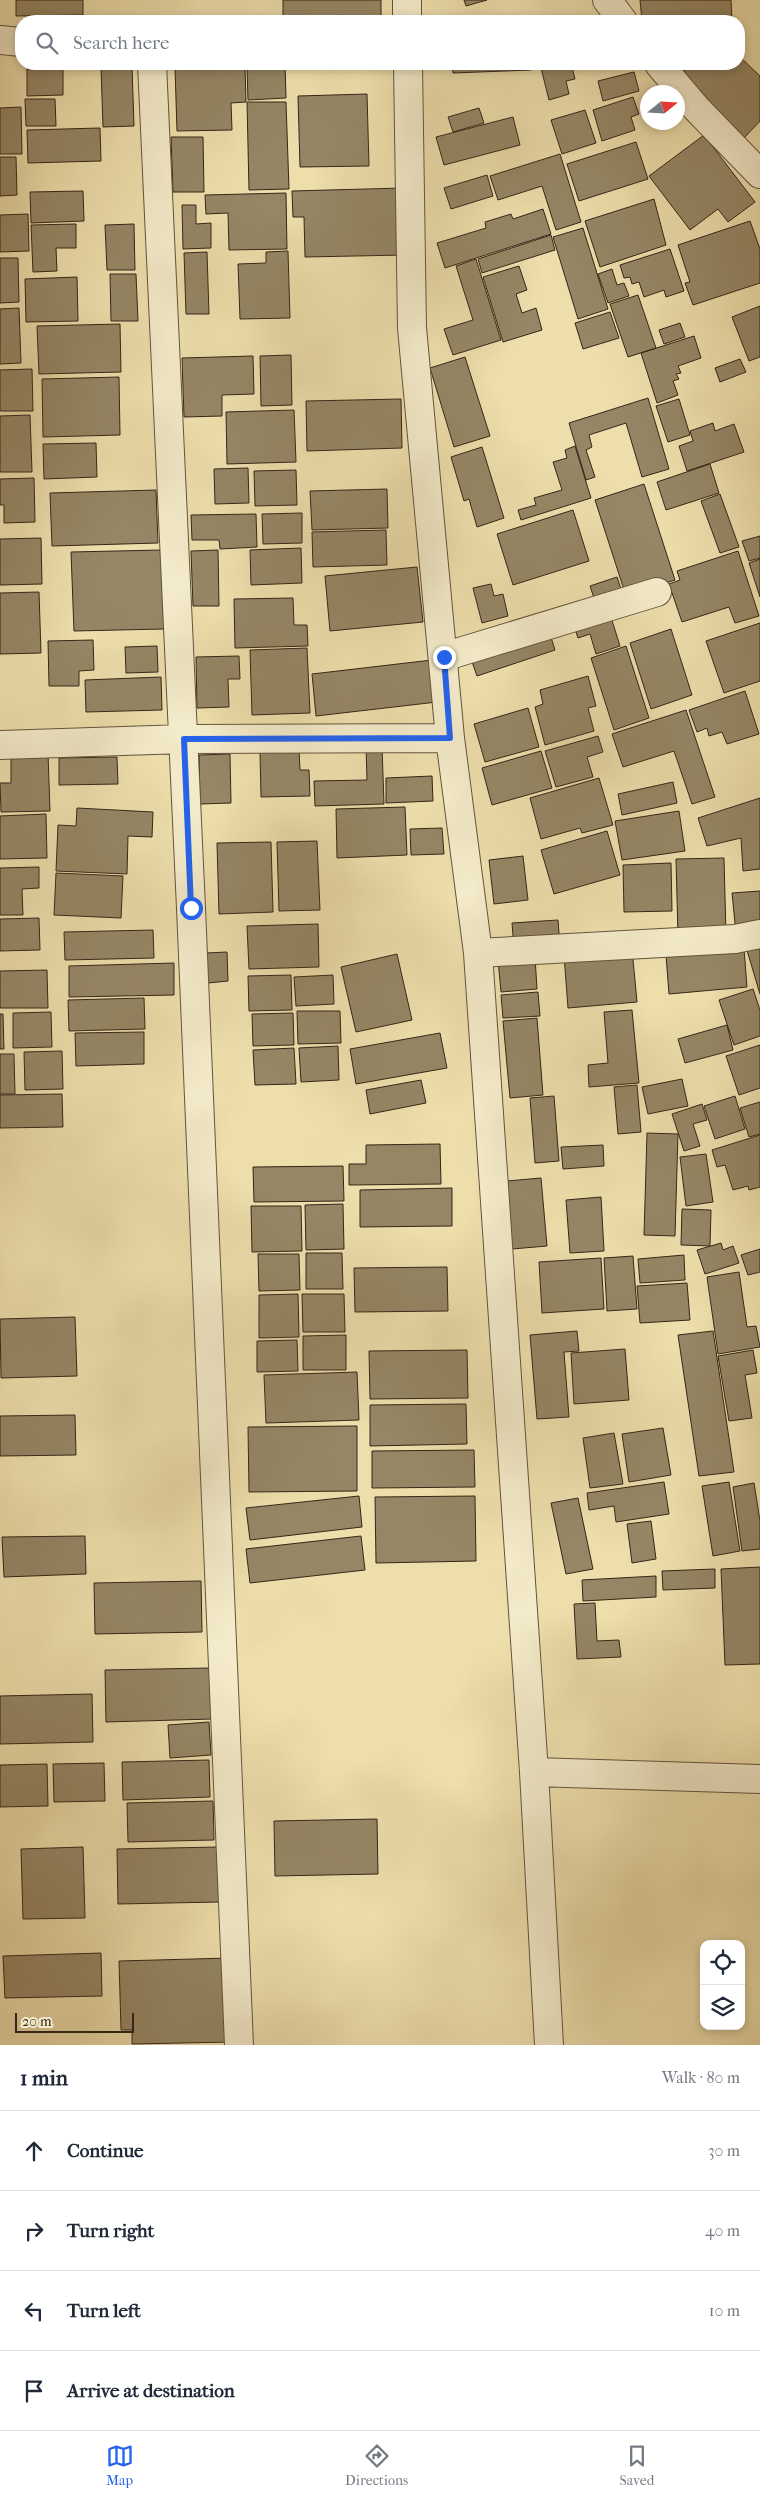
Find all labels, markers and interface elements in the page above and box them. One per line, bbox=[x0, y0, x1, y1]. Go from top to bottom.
search box bbox=[15, 15, 745, 70]
icon: search bbox=[33, 29, 61, 57]
text: Search here bbox=[73, 32, 169, 54]
north arrow bbox=[640, 85, 685, 130]
route end bbox=[433, 646, 456, 669]
route start bbox=[180, 897, 203, 920]
map controls bbox=[700, 1940, 745, 2030]
button: locate bbox=[700, 1940, 745, 1985]
button: layers bbox=[700, 1985, 745, 2030]
scale bar bbox=[15, 2010, 134, 2033]
text: 20 m bbox=[22, 2013, 52, 2030]
text: 1 min bbox=[20, 2066, 68, 2090]
text: Walk · 80 m bbox=[662, 2068, 740, 2087]
icon: ahead bbox=[20, 2137, 48, 2165]
text: Continue bbox=[67, 2140, 143, 2162]
text: 30 m bbox=[708, 2141, 740, 2160]
icon: right bbox=[20, 2217, 48, 2245]
text: Turn right bbox=[67, 2220, 154, 2242]
text: 40 m bbox=[705, 2221, 740, 2240]
icon: left bbox=[20, 2297, 48, 2325]
text: Turn left bbox=[67, 2300, 141, 2322]
text: 10 m bbox=[709, 2301, 740, 2320]
icon: arrive bbox=[20, 2377, 48, 2405]
text: Arrive at destination bbox=[67, 2380, 235, 2402]
tab: Map bbox=[106, 2442, 134, 2489]
tab: Directions bbox=[345, 2442, 408, 2489]
tab: Saved bbox=[620, 2442, 654, 2489]

